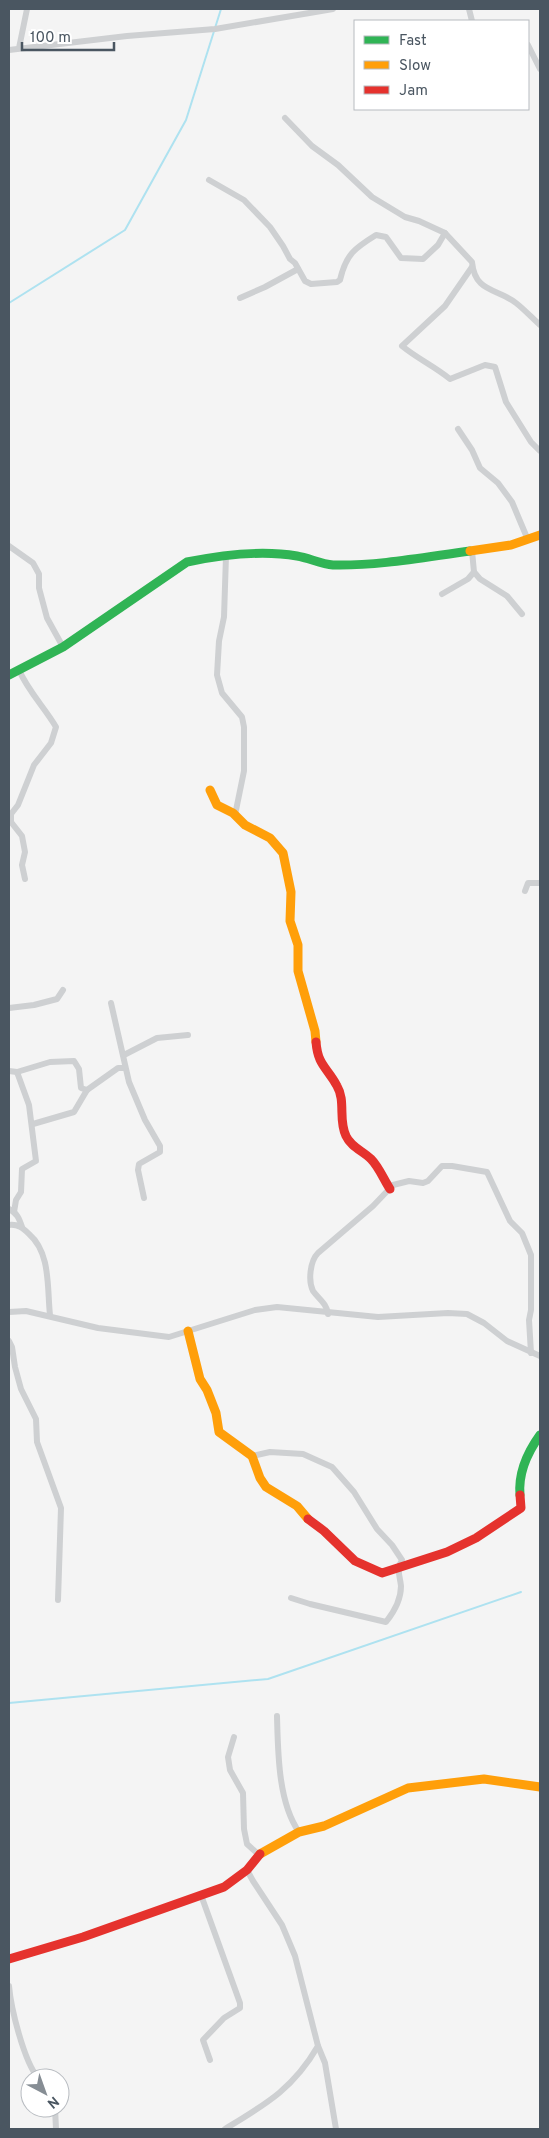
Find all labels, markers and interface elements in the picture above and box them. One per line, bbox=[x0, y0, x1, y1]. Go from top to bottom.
scale bar bbox=[22, 20, 115, 52]
legend bbox=[354, 20, 529, 110]
text: 100 m bbox=[30, 29, 71, 48]
text: Fast bbox=[399, 32, 427, 51]
text: Slow bbox=[399, 57, 431, 76]
text: Jam bbox=[399, 82, 428, 101]
north arrow bbox=[20, 2068, 70, 2118]
text: N bbox=[43, 2092, 62, 2111]

